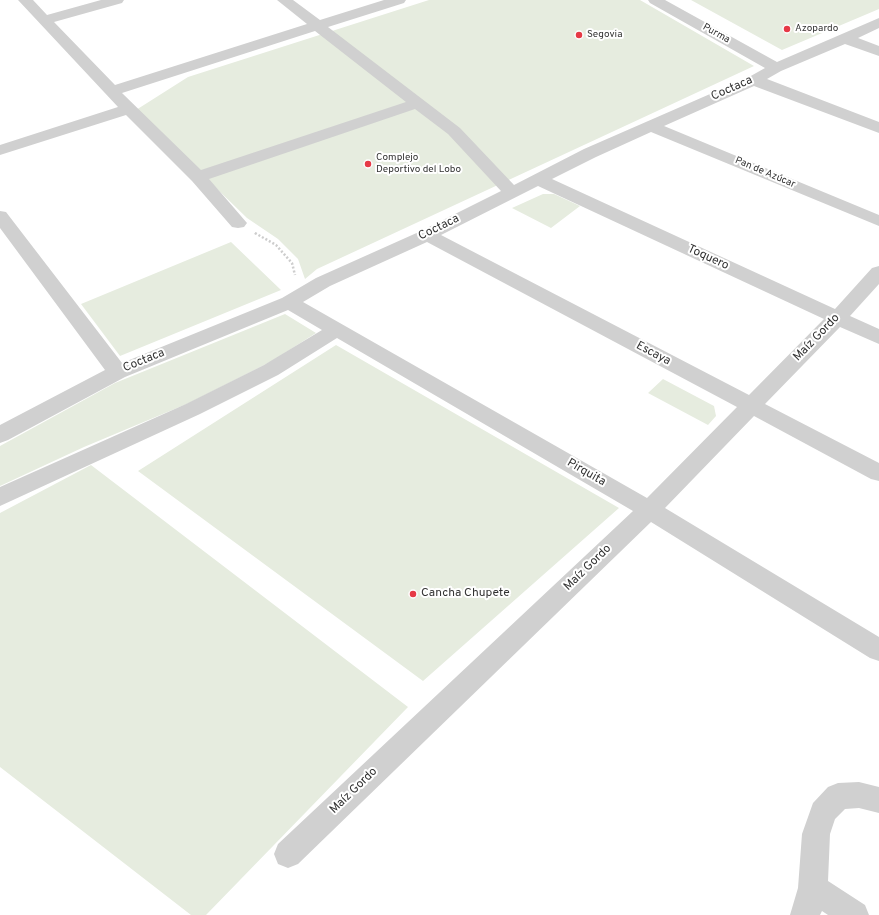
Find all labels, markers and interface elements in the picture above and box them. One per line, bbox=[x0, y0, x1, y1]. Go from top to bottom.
street label: Purma bbox=[700, 22, 732, 46]
place label: Azopardo bbox=[795, 23, 838, 35]
marker: Azopardo bbox=[782, 24, 792, 34]
place label: Segovia bbox=[587, 29, 622, 41]
marker: Segovia bbox=[574, 30, 584, 40]
street label: Coctaca bbox=[709, 74, 755, 104]
place label: Complejo Deportivo del Lobo bbox=[376, 152, 461, 176]
street label: Pan de Azúcar bbox=[733, 155, 797, 191]
marker: Complejo Deportivo del Lobo bbox=[363, 159, 373, 169]
street label: Coctaca bbox=[416, 212, 462, 244]
street label: Toquero bbox=[685, 242, 731, 274]
street label: Maíz Gordo bbox=[791, 311, 843, 365]
street label: Escaya bbox=[633, 339, 673, 369]
street label: Coctaca bbox=[121, 346, 167, 376]
street label: Pirquita bbox=[564, 456, 608, 490]
street label: Maíz Gordo bbox=[561, 542, 615, 594]
place label: Cancha Chupete bbox=[421, 587, 510, 601]
marker: Cancha Chupete bbox=[408, 589, 418, 599]
street label: Maíz Gordo bbox=[327, 765, 381, 817]

